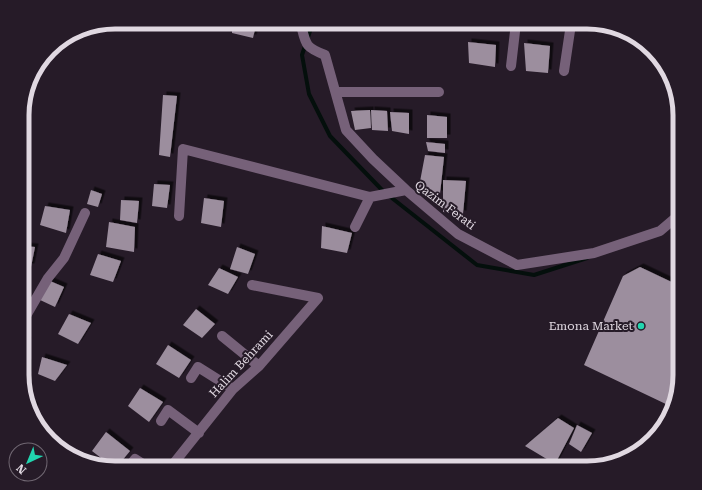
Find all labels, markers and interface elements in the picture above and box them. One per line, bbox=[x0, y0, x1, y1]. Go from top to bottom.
street label: Qazim Ferati bbox=[412, 178, 478, 232]
place label: Emona Market bbox=[549, 319, 634, 333]
marker: Emona Market bbox=[636, 321, 646, 331]
street label: Halim Behrami bbox=[206, 328, 276, 400]
north arrow bbox=[8, 442, 48, 482]
text: N bbox=[13, 461, 29, 476]

